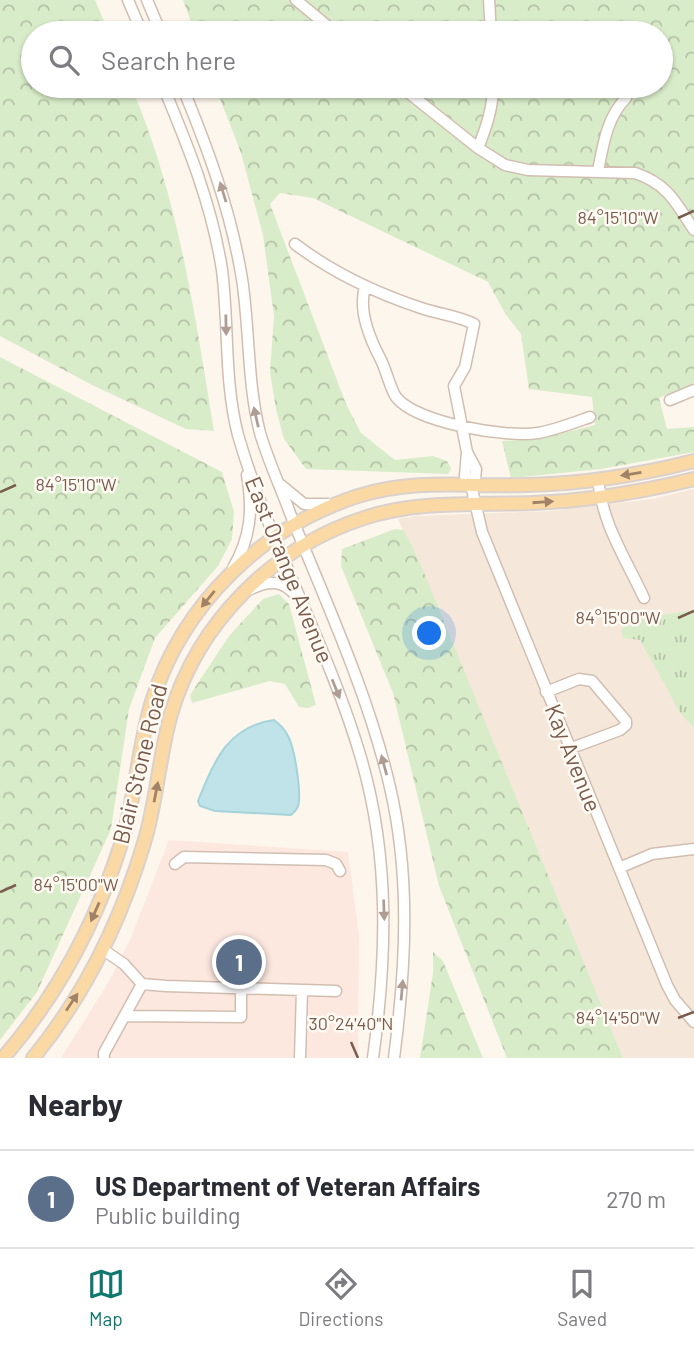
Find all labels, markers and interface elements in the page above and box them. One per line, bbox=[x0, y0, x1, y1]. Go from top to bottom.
search box bbox=[21, 21, 673, 98]
icon: search bbox=[45, 41, 83, 79]
text: Search here bbox=[101, 44, 236, 75]
one-way arrow bbox=[217, 181, 227, 202]
text: 84°15'10"W bbox=[577, 206, 659, 228]
one-way arrow bbox=[220, 315, 232, 337]
one-way arrow bbox=[250, 405, 261, 427]
one-way arrow bbox=[620, 469, 642, 480]
street label: East Orange Avenue bbox=[240, 472, 340, 667]
text: 84°15'10"W bbox=[35, 473, 117, 495]
one-way arrow bbox=[533, 497, 555, 508]
one-way arrow bbox=[200, 589, 215, 607]
text: 84°15'00"W bbox=[576, 606, 661, 628]
your location bbox=[412, 616, 446, 650]
one-way arrow bbox=[331, 679, 342, 700]
street label: Blair Stone Road bbox=[106, 681, 172, 847]
street label: Kay Avenue bbox=[540, 700, 608, 816]
one-way arrow bbox=[378, 754, 389, 776]
one-way arrow bbox=[151, 781, 162, 803]
text: 84°15'00"W bbox=[34, 873, 119, 895]
one-way arrow bbox=[378, 900, 390, 922]
one-way arrow bbox=[89, 902, 101, 922]
pin: 1 bbox=[216, 936, 262, 988]
one-way arrow bbox=[397, 979, 408, 1001]
one-way arrow bbox=[65, 993, 79, 1011]
text: 84°14'50"W bbox=[576, 1006, 660, 1028]
text: 30°24'40"N bbox=[309, 1012, 393, 1034]
text: Nearby bbox=[28, 1086, 123, 1122]
text: US Department of Veteran Affairs bbox=[95, 1170, 480, 1201]
text: 1 bbox=[47, 1185, 55, 1213]
text: 270 m bbox=[606, 1185, 666, 1213]
text: Public building bbox=[95, 1201, 240, 1229]
tab: Map bbox=[87, 1265, 125, 1330]
tab: Directions bbox=[299, 1265, 384, 1330]
tab: Saved bbox=[557, 1265, 607, 1330]

